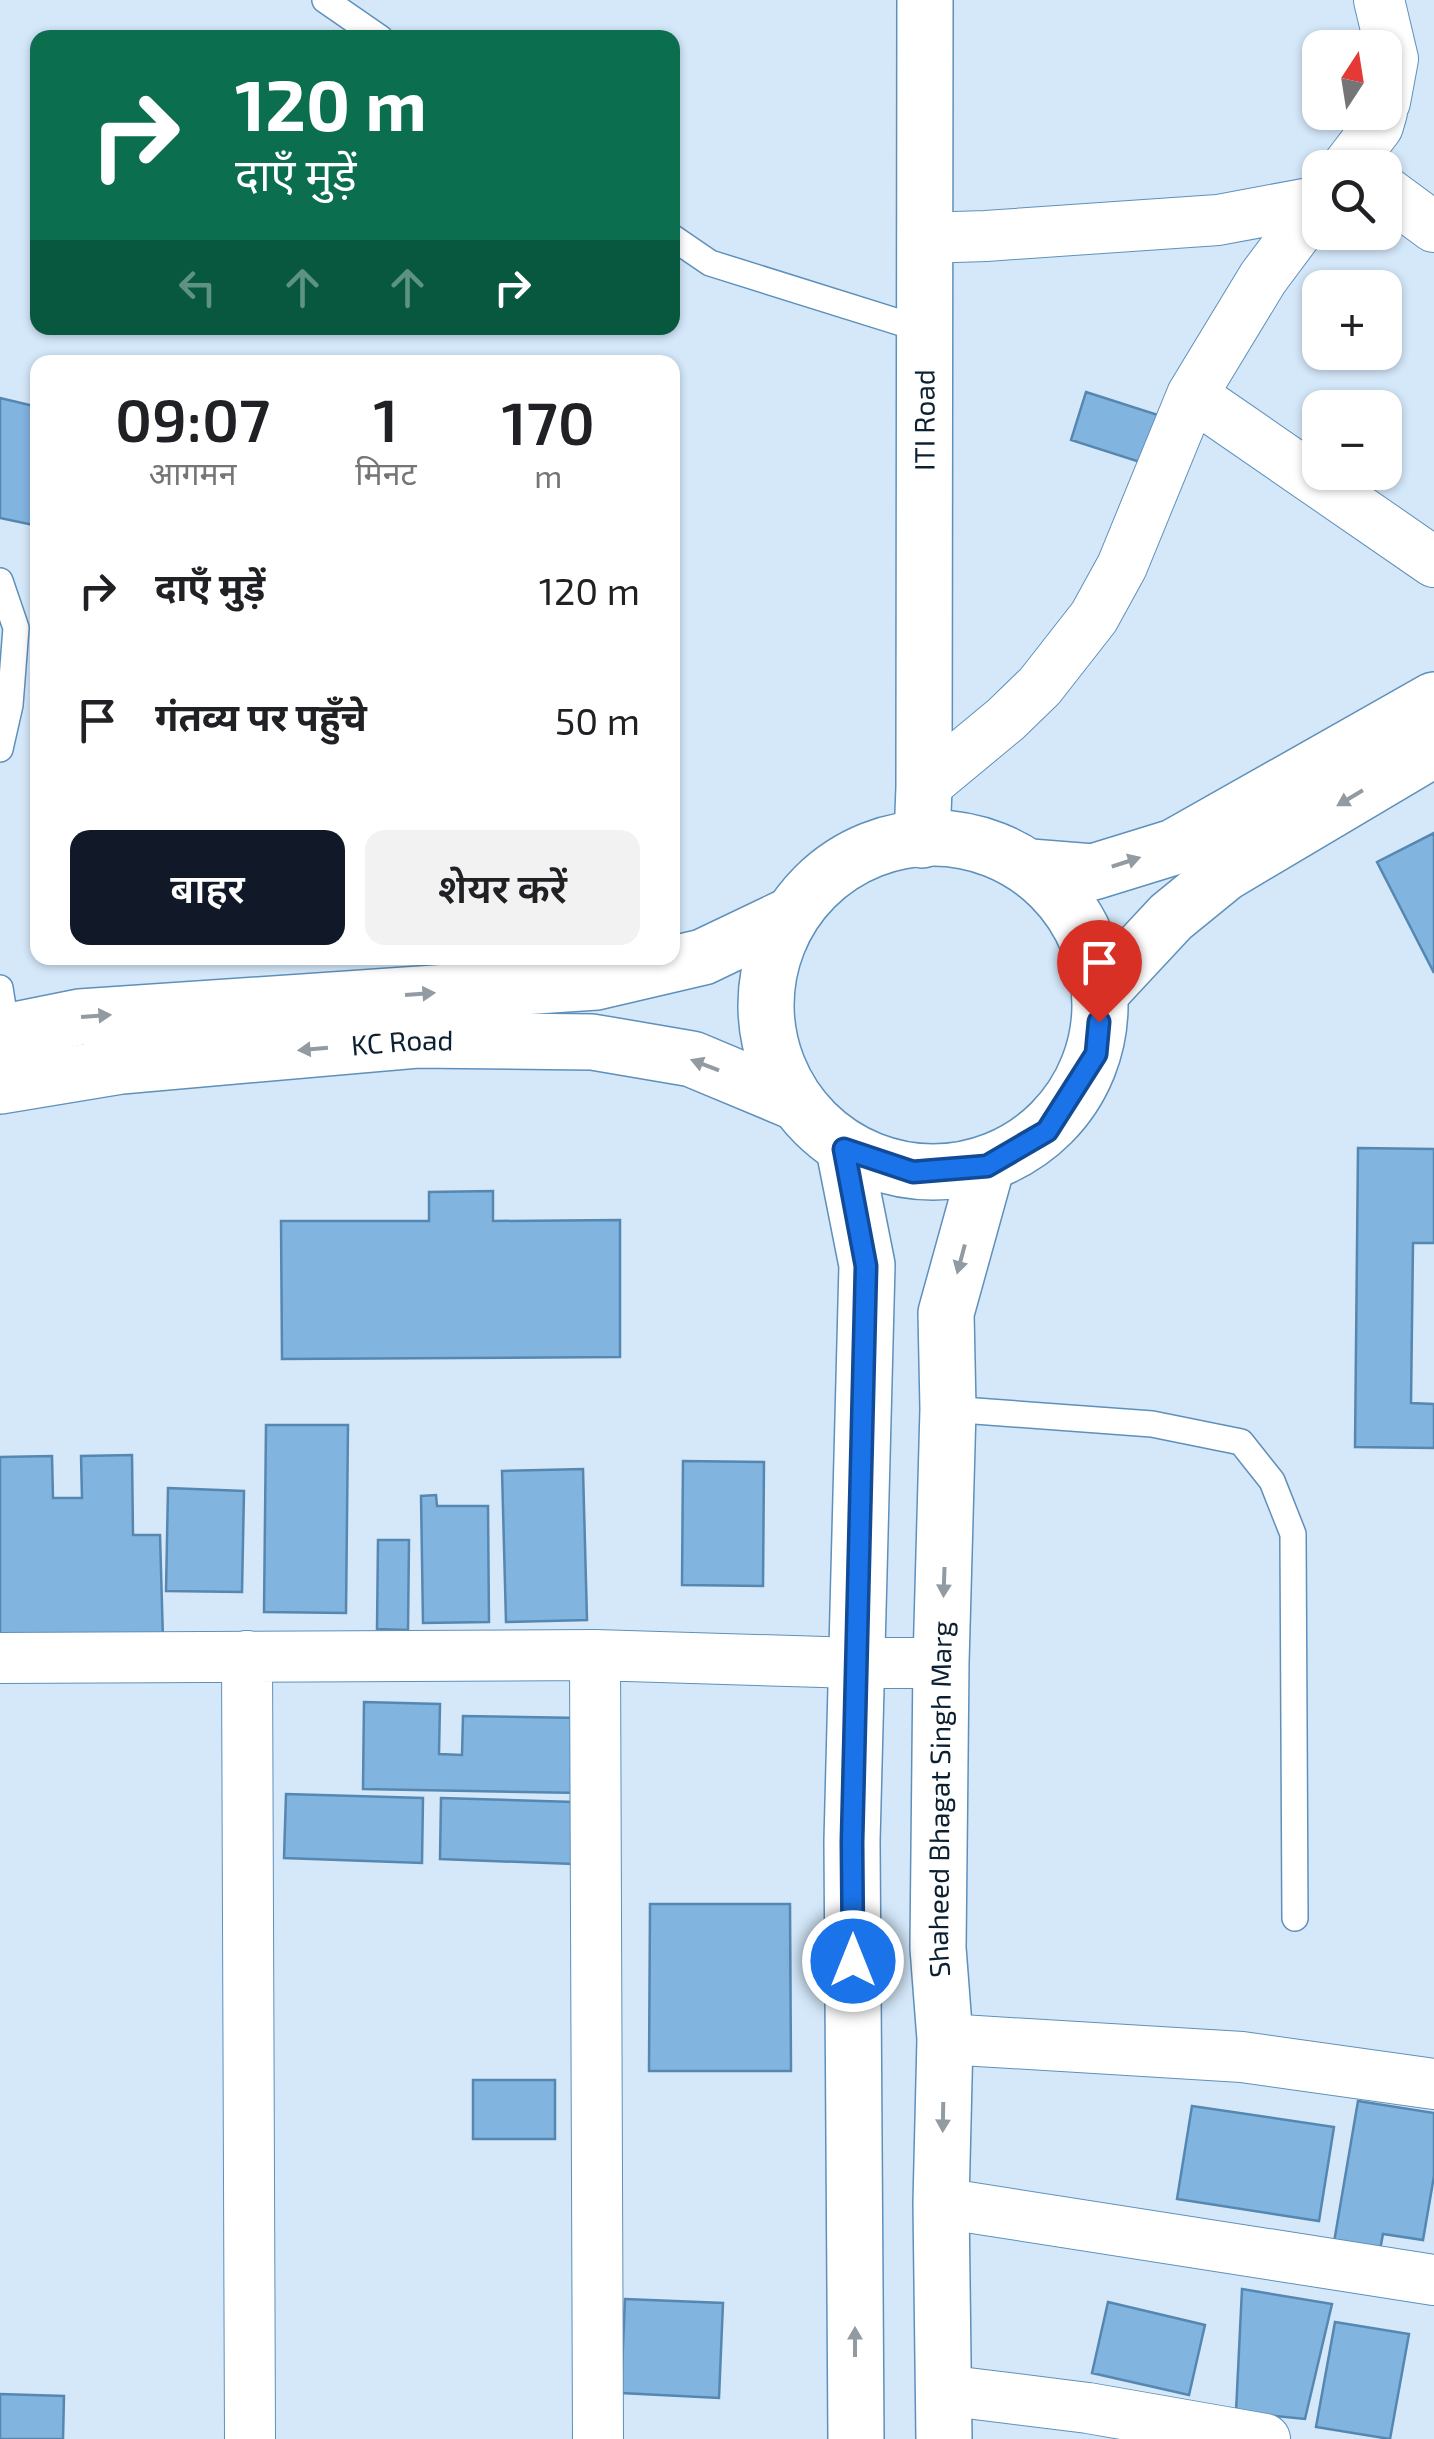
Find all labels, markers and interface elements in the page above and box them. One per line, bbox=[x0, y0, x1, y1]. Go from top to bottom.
north arrow bbox=[1302, 30, 1402, 130]
map controls bbox=[1302, 30, 1402, 490]
text: 120 m bbox=[235, 61, 427, 145]
icon: right bbox=[70, 70, 200, 200]
text: दाएँ मुड़ें bbox=[235, 146, 356, 200]
button: search bbox=[1302, 150, 1402, 250]
icon: left bbox=[170, 260, 225, 315]
icon: ahead bbox=[275, 260, 330, 315]
icon: ahead bbox=[380, 260, 435, 315]
icon: right bbox=[485, 260, 540, 315]
button: + bbox=[1302, 270, 1402, 370]
street label: ITI Road bbox=[906, 369, 941, 471]
text: 09:07 bbox=[115, 382, 270, 454]
text: 1 bbox=[373, 382, 398, 454]
text: 170 bbox=[502, 385, 595, 457]
button: − bbox=[1302, 390, 1402, 490]
text: आगमन bbox=[149, 453, 236, 491]
text: मिनट bbox=[355, 453, 417, 491]
text: m bbox=[534, 456, 562, 494]
icon: right bbox=[70, 563, 125, 618]
text: दाएँ मुड़ें bbox=[155, 563, 265, 609]
text: 120 m bbox=[539, 567, 640, 613]
icon: arrive bbox=[70, 693, 125, 748]
text: गंतव्य पर पहुँचे bbox=[155, 693, 367, 739]
text: 50 m bbox=[555, 697, 640, 743]
one-way arrow bbox=[1336, 789, 1364, 806]
button: बाहर bbox=[70, 830, 345, 945]
button: शेयर करें bbox=[365, 830, 640, 945]
one-way arrow bbox=[1111, 853, 1141, 868]
pin bbox=[1057, 920, 1142, 1023]
icon: arrive bbox=[1072, 935, 1127, 990]
one-way arrow bbox=[405, 986, 436, 1002]
one-way arrow bbox=[80, 1008, 112, 1024]
street label: KC Road bbox=[350, 1022, 454, 1062]
one-way arrow bbox=[296, 1041, 328, 1057]
one-way arrow bbox=[690, 1056, 720, 1072]
one-way arrow bbox=[952, 1244, 968, 1275]
one-way arrow bbox=[935, 1567, 951, 1599]
street label: Shaheed Bhagat Singh Marg bbox=[920, 1620, 958, 1979]
position arrow bbox=[801, 1909, 905, 2013]
one-way arrow bbox=[934, 2101, 950, 2133]
one-way arrow bbox=[847, 2325, 863, 2357]

